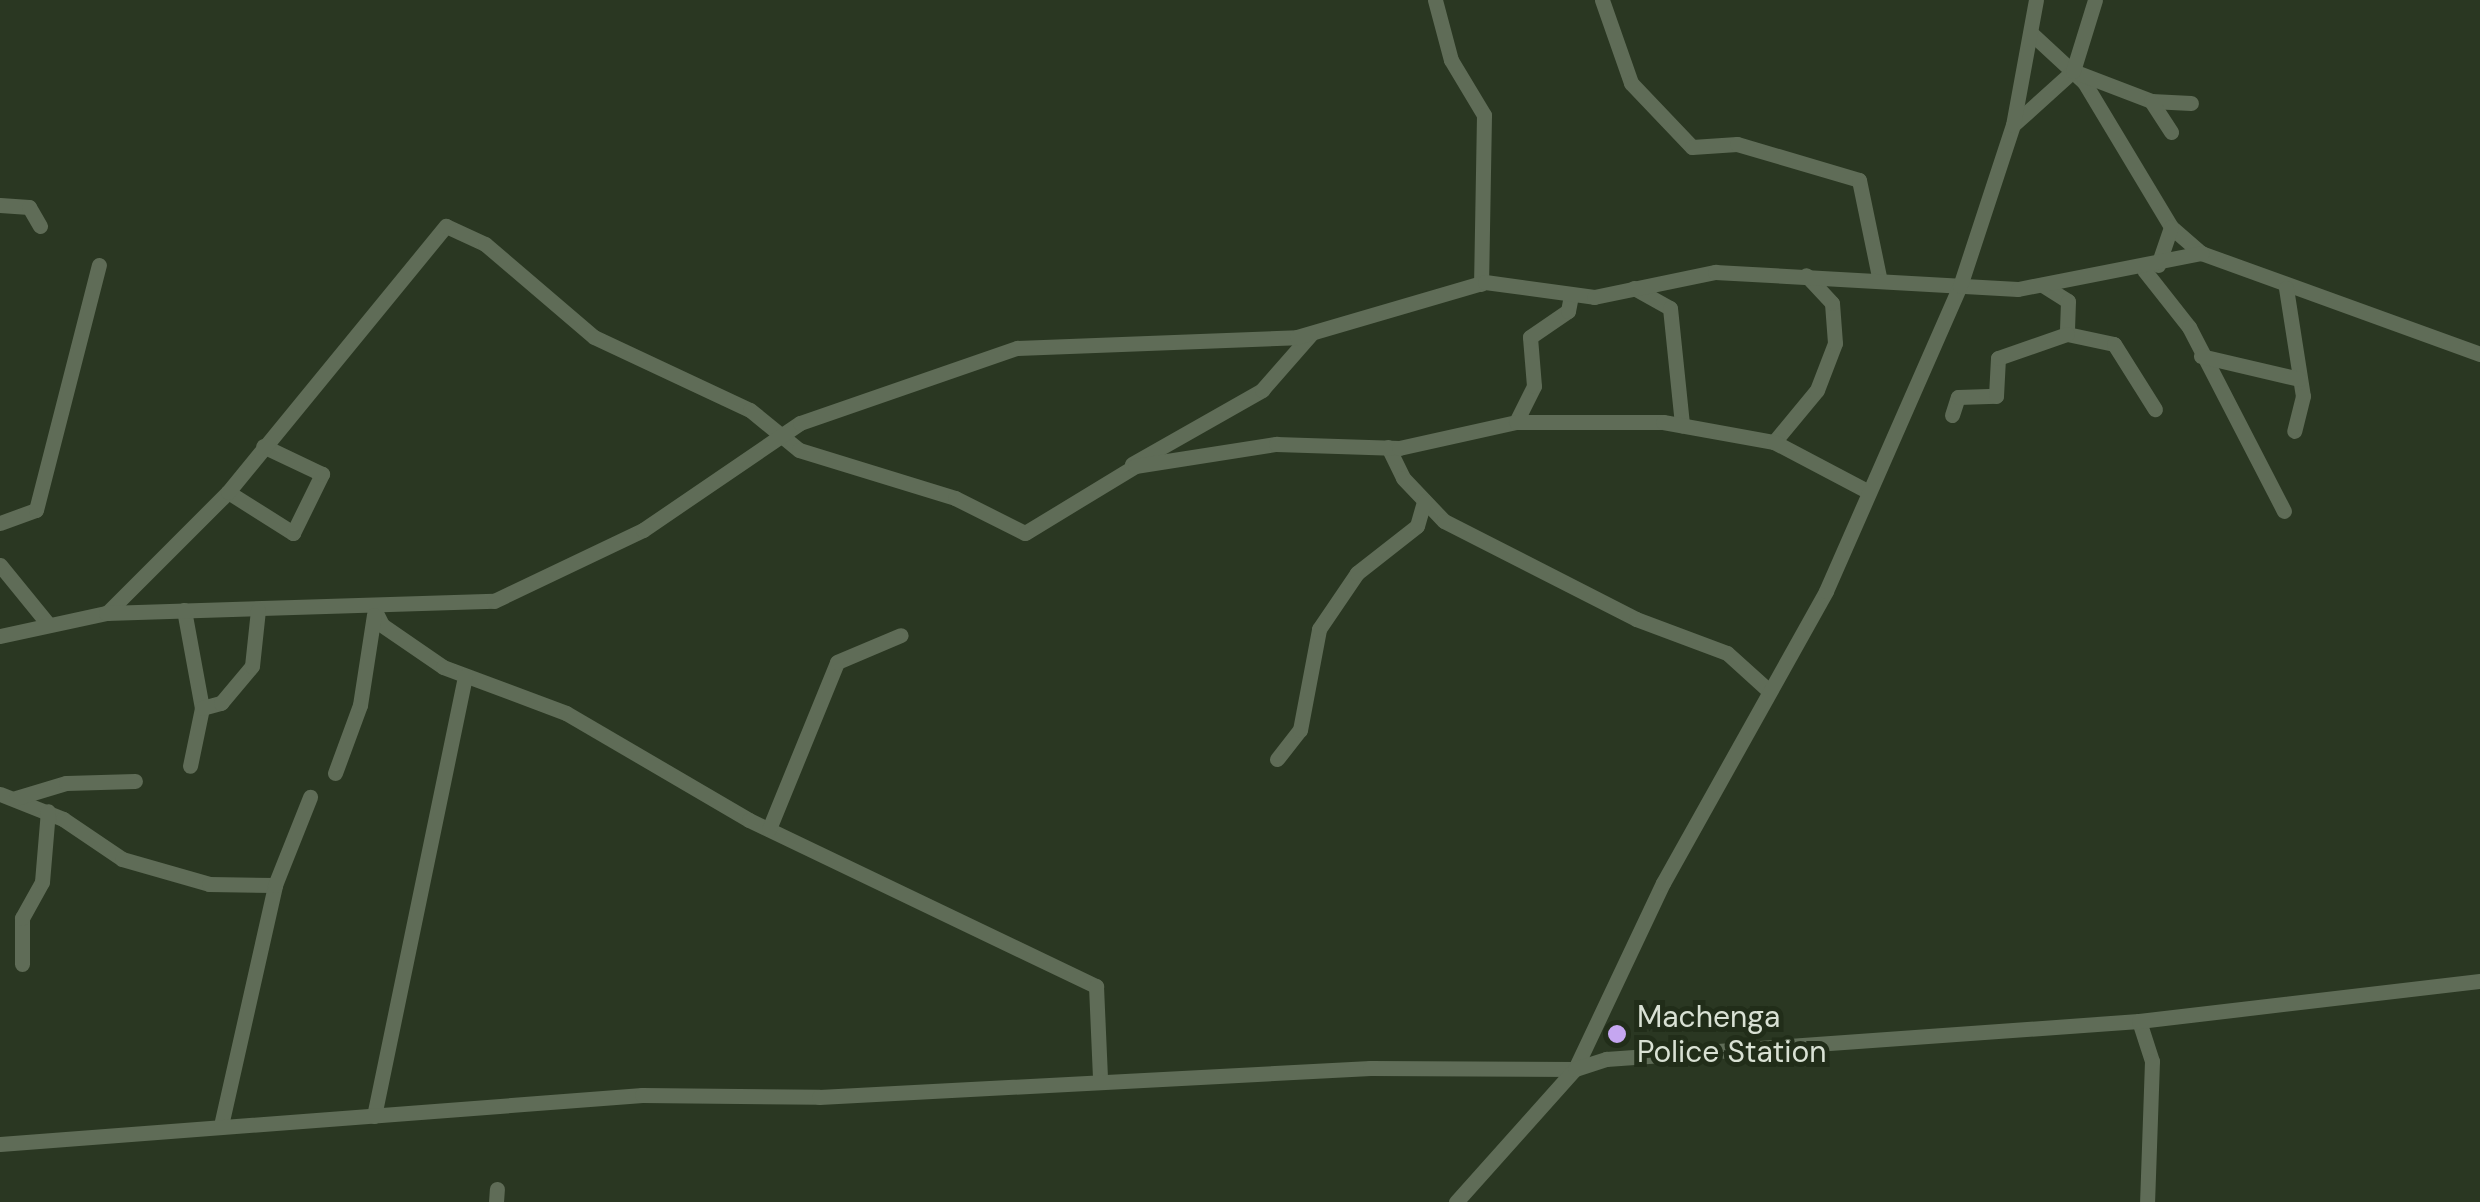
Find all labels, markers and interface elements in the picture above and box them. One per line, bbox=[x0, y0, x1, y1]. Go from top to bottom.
place label: Machenga Police Station bbox=[1637, 999, 1826, 1070]
marker: Machenga Police Station bbox=[1606, 1023, 1628, 1045]

